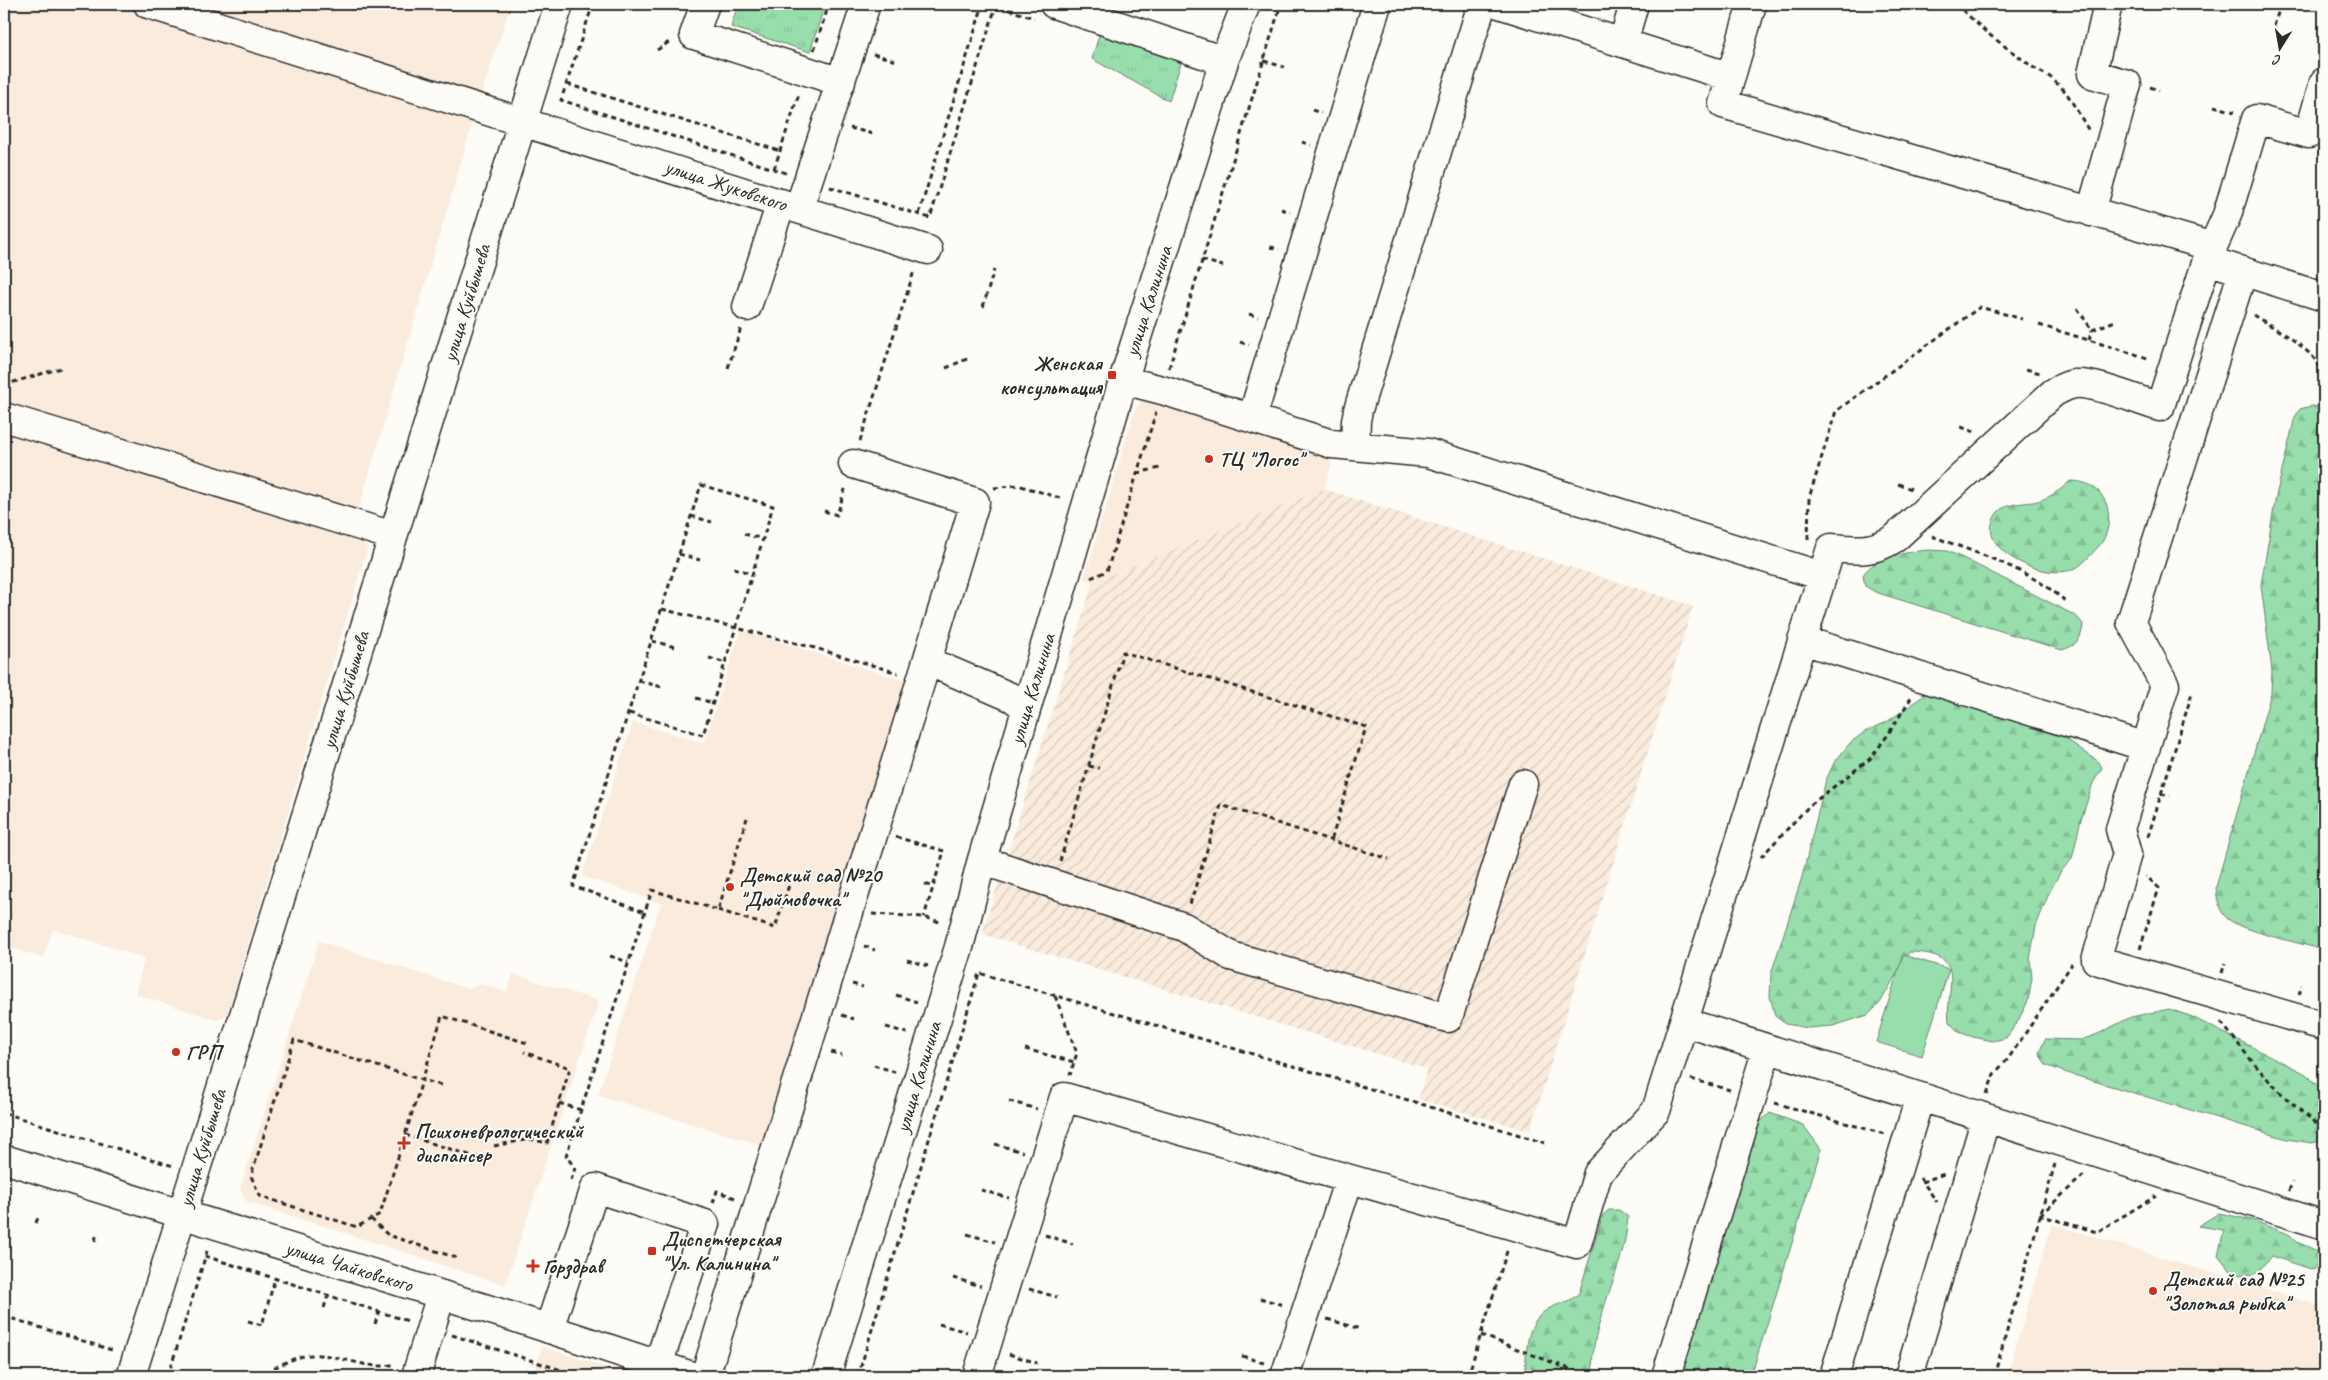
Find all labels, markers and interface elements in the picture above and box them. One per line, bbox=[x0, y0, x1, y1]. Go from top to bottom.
north arrow bbox=[2256, 22, 2306, 72]
text: С bbox=[2271, 51, 2283, 69]
street label: улица Жуковского bbox=[660, 152, 792, 217]
street label: улица Куйбышева bbox=[435, 240, 497, 367]
street label: улица Калинина bbox=[1117, 241, 1179, 361]
place label: Женская консультация bbox=[1000, 350, 1104, 401]
marker: Женская консультация bbox=[1106, 369, 1118, 381]
place label: ТЦ "Логос" bbox=[1219, 446, 1308, 472]
marker: ТЦ "Логос" bbox=[1203, 453, 1215, 465]
street label: улица Куйбышева bbox=[314, 627, 376, 754]
street label: улица Калинина bbox=[1002, 629, 1062, 750]
place label: Детский сад №20 "Дюймовочка" bbox=[740, 862, 883, 912]
marker: Детский сад №20 "Дюймовочка" bbox=[724, 881, 736, 893]
street label: улица Калинина bbox=[888, 1017, 948, 1138]
place label: ГРП bbox=[186, 1039, 225, 1065]
marker: ГРП bbox=[170, 1046, 182, 1058]
street label: улица Куйбышева bbox=[171, 1085, 233, 1212]
place label: Психоневрологический диспансер bbox=[415, 1118, 585, 1168]
marker: Психоневрологический диспансер bbox=[397, 1136, 411, 1150]
place label: Диспетчерская "Ул. Калинина" bbox=[662, 1226, 782, 1276]
street label: улица Чайковского bbox=[280, 1234, 417, 1298]
marker: Диспетчерская "Ул. Калинина" bbox=[646, 1245, 658, 1257]
place label: Горздрав bbox=[543, 1253, 607, 1280]
marker: Горздрав bbox=[527, 1260, 539, 1272]
place label: Детский сад №25 "Золотая рыбка" bbox=[2163, 1266, 2305, 1316]
marker: Детский сад №25 "Золотая рыбка" bbox=[2147, 1285, 2159, 1297]

